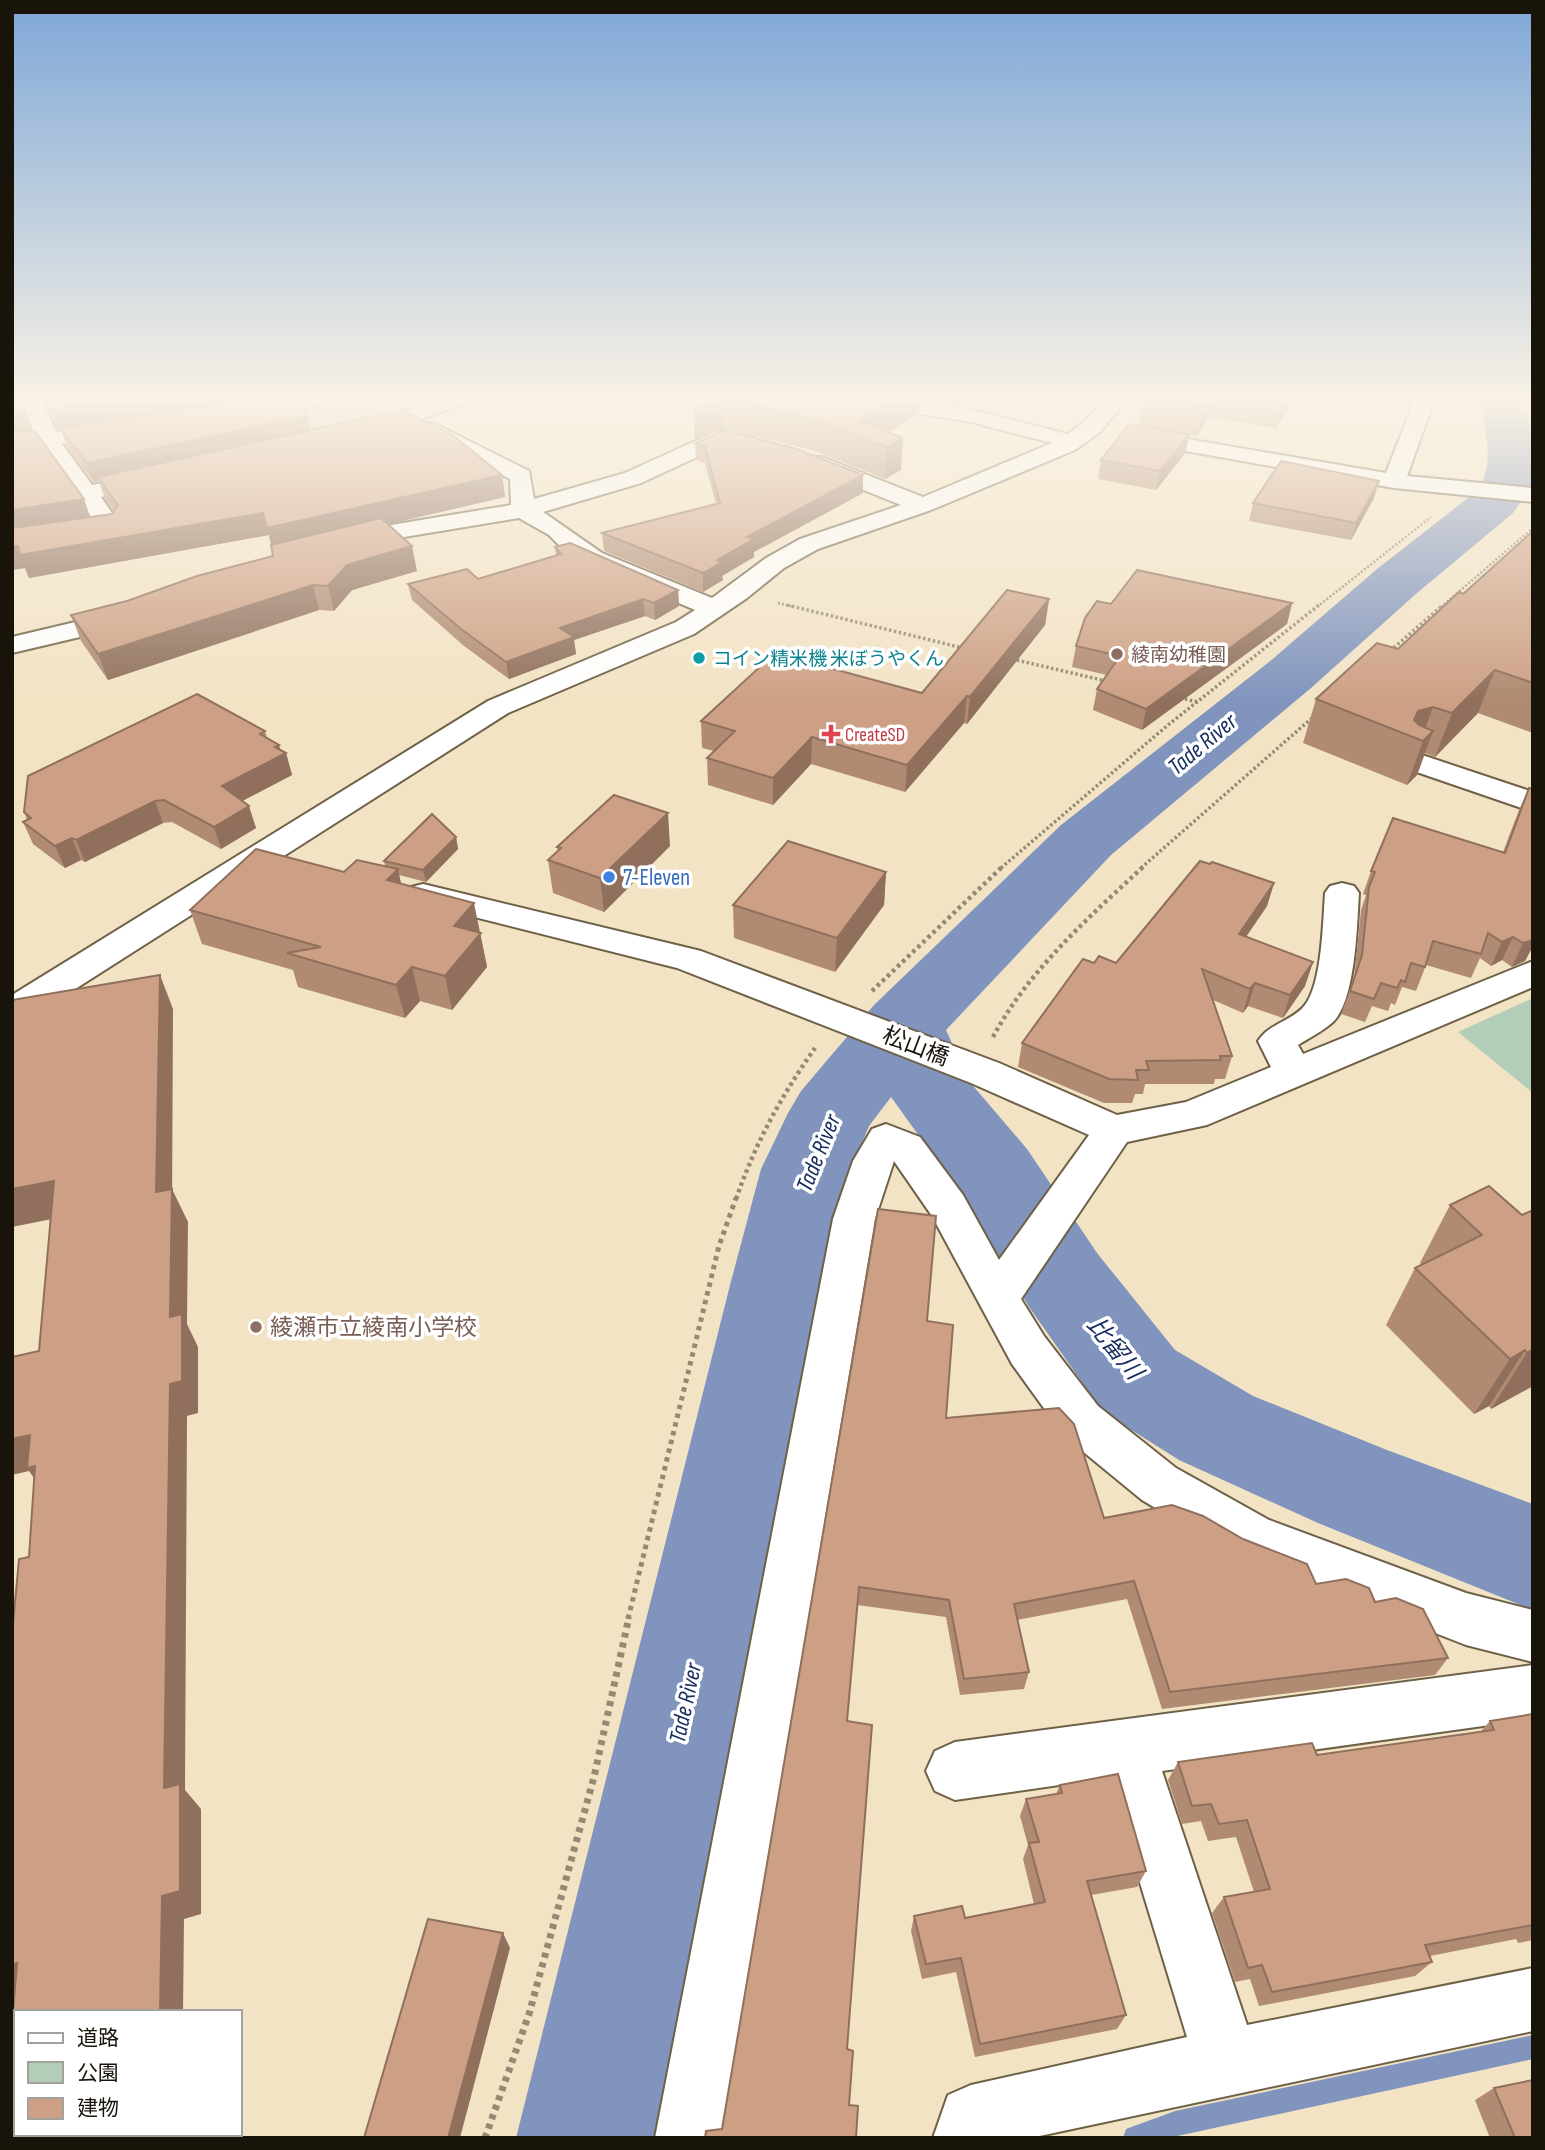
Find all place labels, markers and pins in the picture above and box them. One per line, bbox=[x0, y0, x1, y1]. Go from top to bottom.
place label: 綾南幼稚園 bbox=[1131, 644, 1226, 667]
marker: 綾南幼稚園 bbox=[1109, 646, 1125, 662]
place label: コイン精米機 米ぼうやくん bbox=[713, 648, 944, 671]
marker: コイン精米機 米ぼうやくん bbox=[691, 650, 707, 666]
place label: CreateSD bbox=[845, 724, 905, 747]
marker: CreateSD bbox=[823, 726, 839, 742]
place label: 7-Eleven bbox=[623, 864, 690, 892]
marker: 7-Eleven bbox=[601, 869, 617, 885]
place label: 綾瀬市立綾南小学校 bbox=[270, 1314, 477, 1342]
marker: 綾瀬市立綾南小学校 bbox=[248, 1319, 264, 1335]

